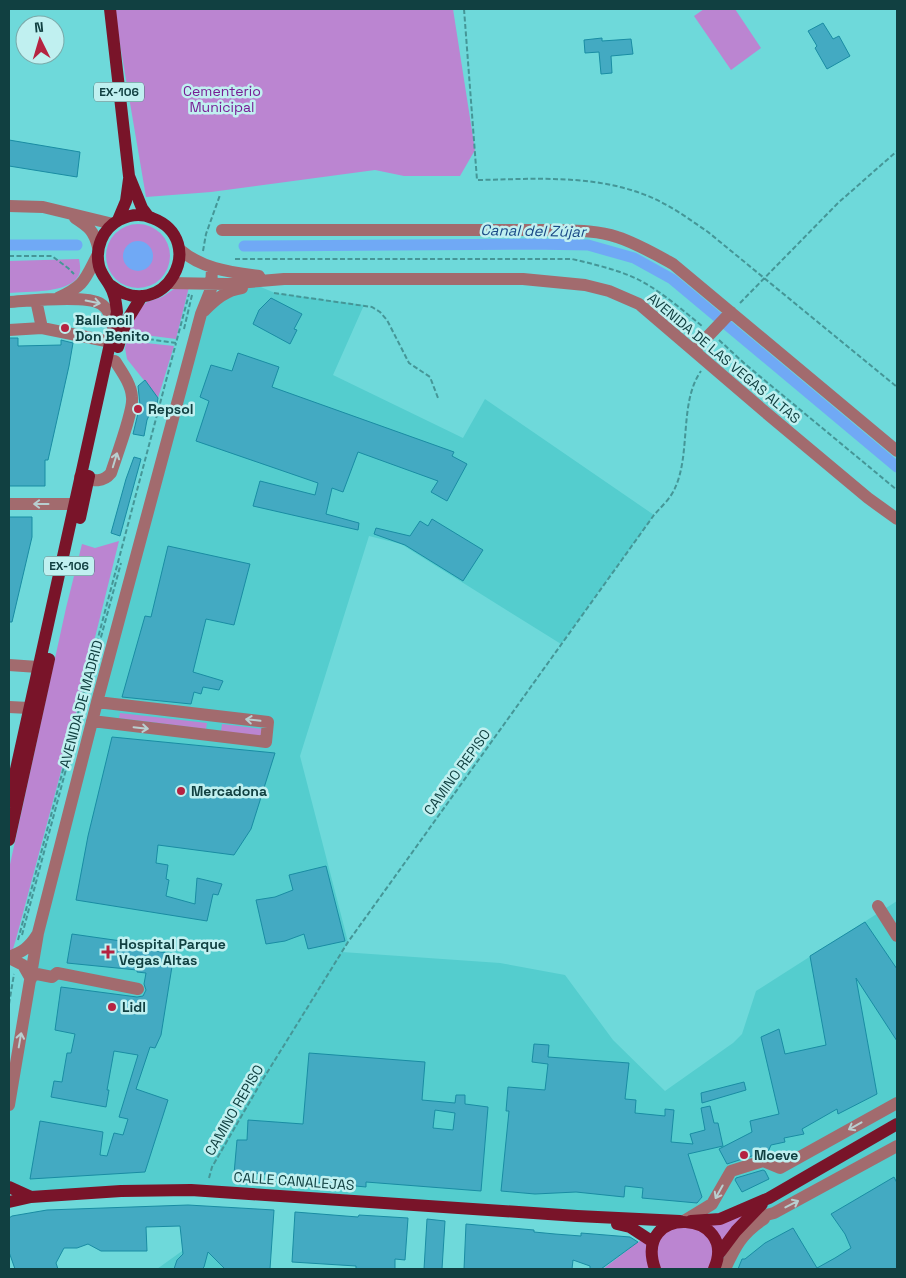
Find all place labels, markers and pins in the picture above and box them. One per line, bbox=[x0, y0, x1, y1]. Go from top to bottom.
place label: Ballenoil Don Benito bbox=[75, 311, 150, 345]
marker: Ballenoil Don Benito bbox=[59, 322, 71, 334]
place label: Repsol bbox=[148, 400, 194, 418]
marker: Repsol bbox=[132, 403, 144, 415]
place label: Mercadona bbox=[191, 782, 267, 800]
marker: Mercadona bbox=[175, 785, 187, 797]
place label: Hospital Parque Vegas Altas bbox=[119, 935, 226, 969]
marker: Hospital Parque Vegas Altas bbox=[101, 945, 115, 959]
place label: Lidl bbox=[122, 998, 146, 1016]
marker: Lidl bbox=[106, 1001, 118, 1013]
place label: Moeve bbox=[754, 1146, 798, 1164]
marker: Moeve bbox=[738, 1149, 750, 1161]

